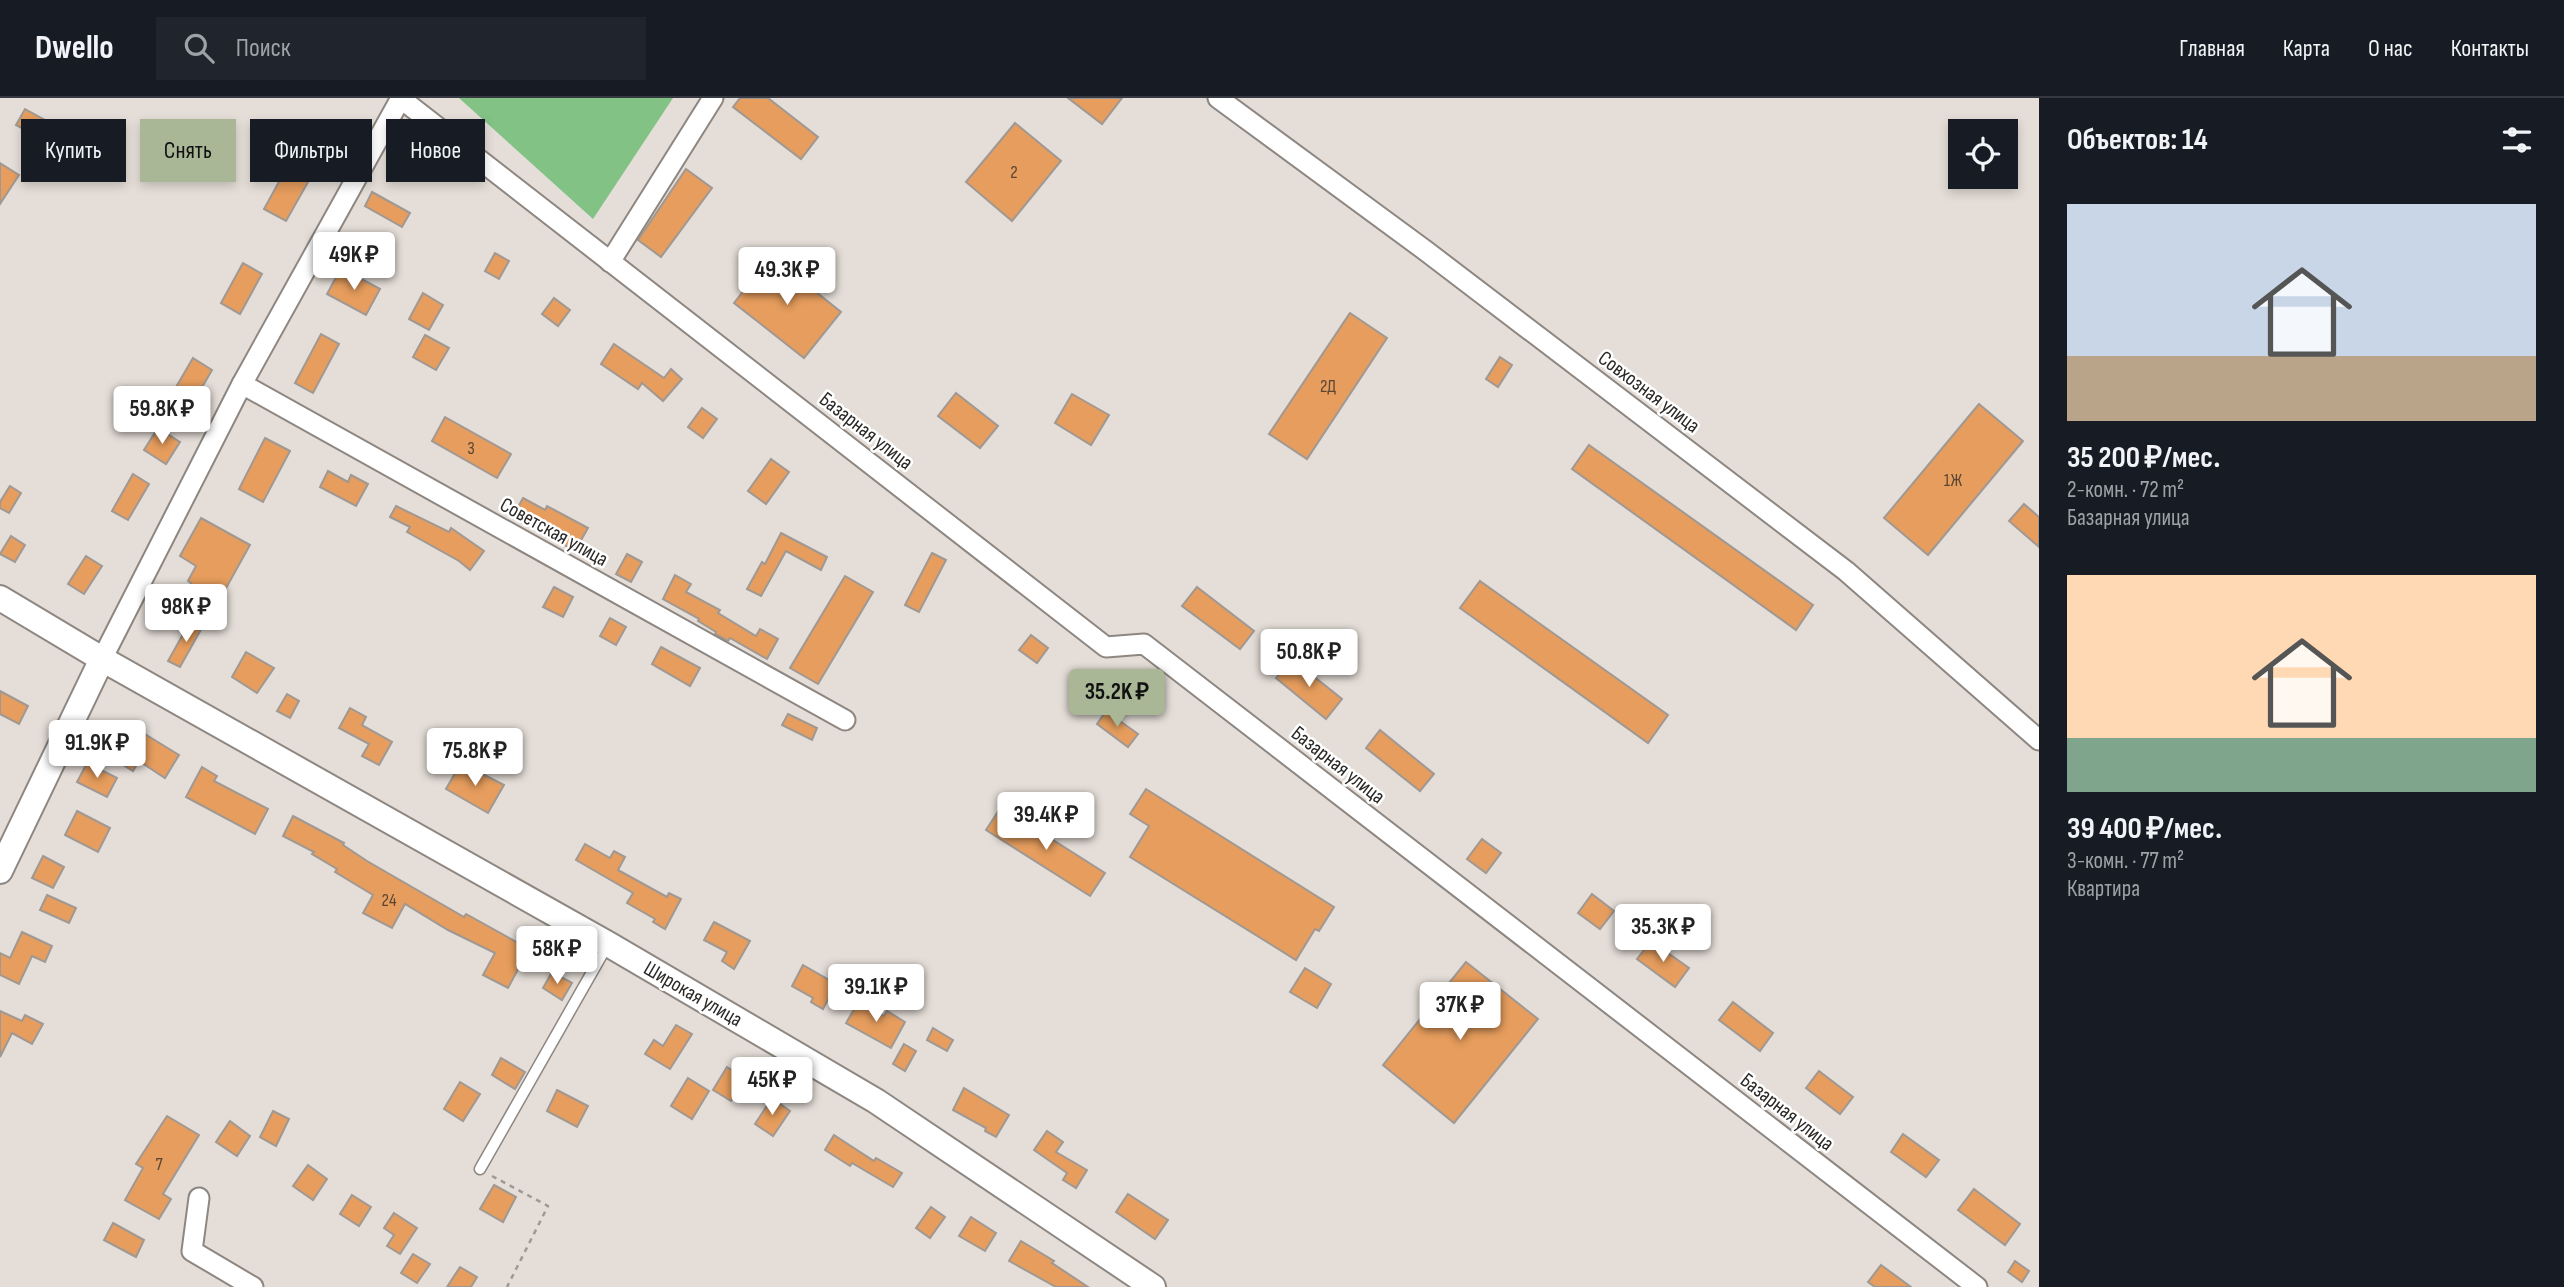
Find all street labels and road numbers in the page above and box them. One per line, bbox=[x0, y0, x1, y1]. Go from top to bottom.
street label: Совхозная улица bbox=[1593, 346, 1705, 438]
street label: Базарная улица bbox=[814, 387, 918, 475]
street label: Советская улица bbox=[496, 492, 612, 572]
street label: Базарная улица bbox=[1286, 721, 1390, 809]
street label: Широкая улица bbox=[639, 956, 747, 1032]
street label: Базарная улица bbox=[1735, 1068, 1839, 1156]

